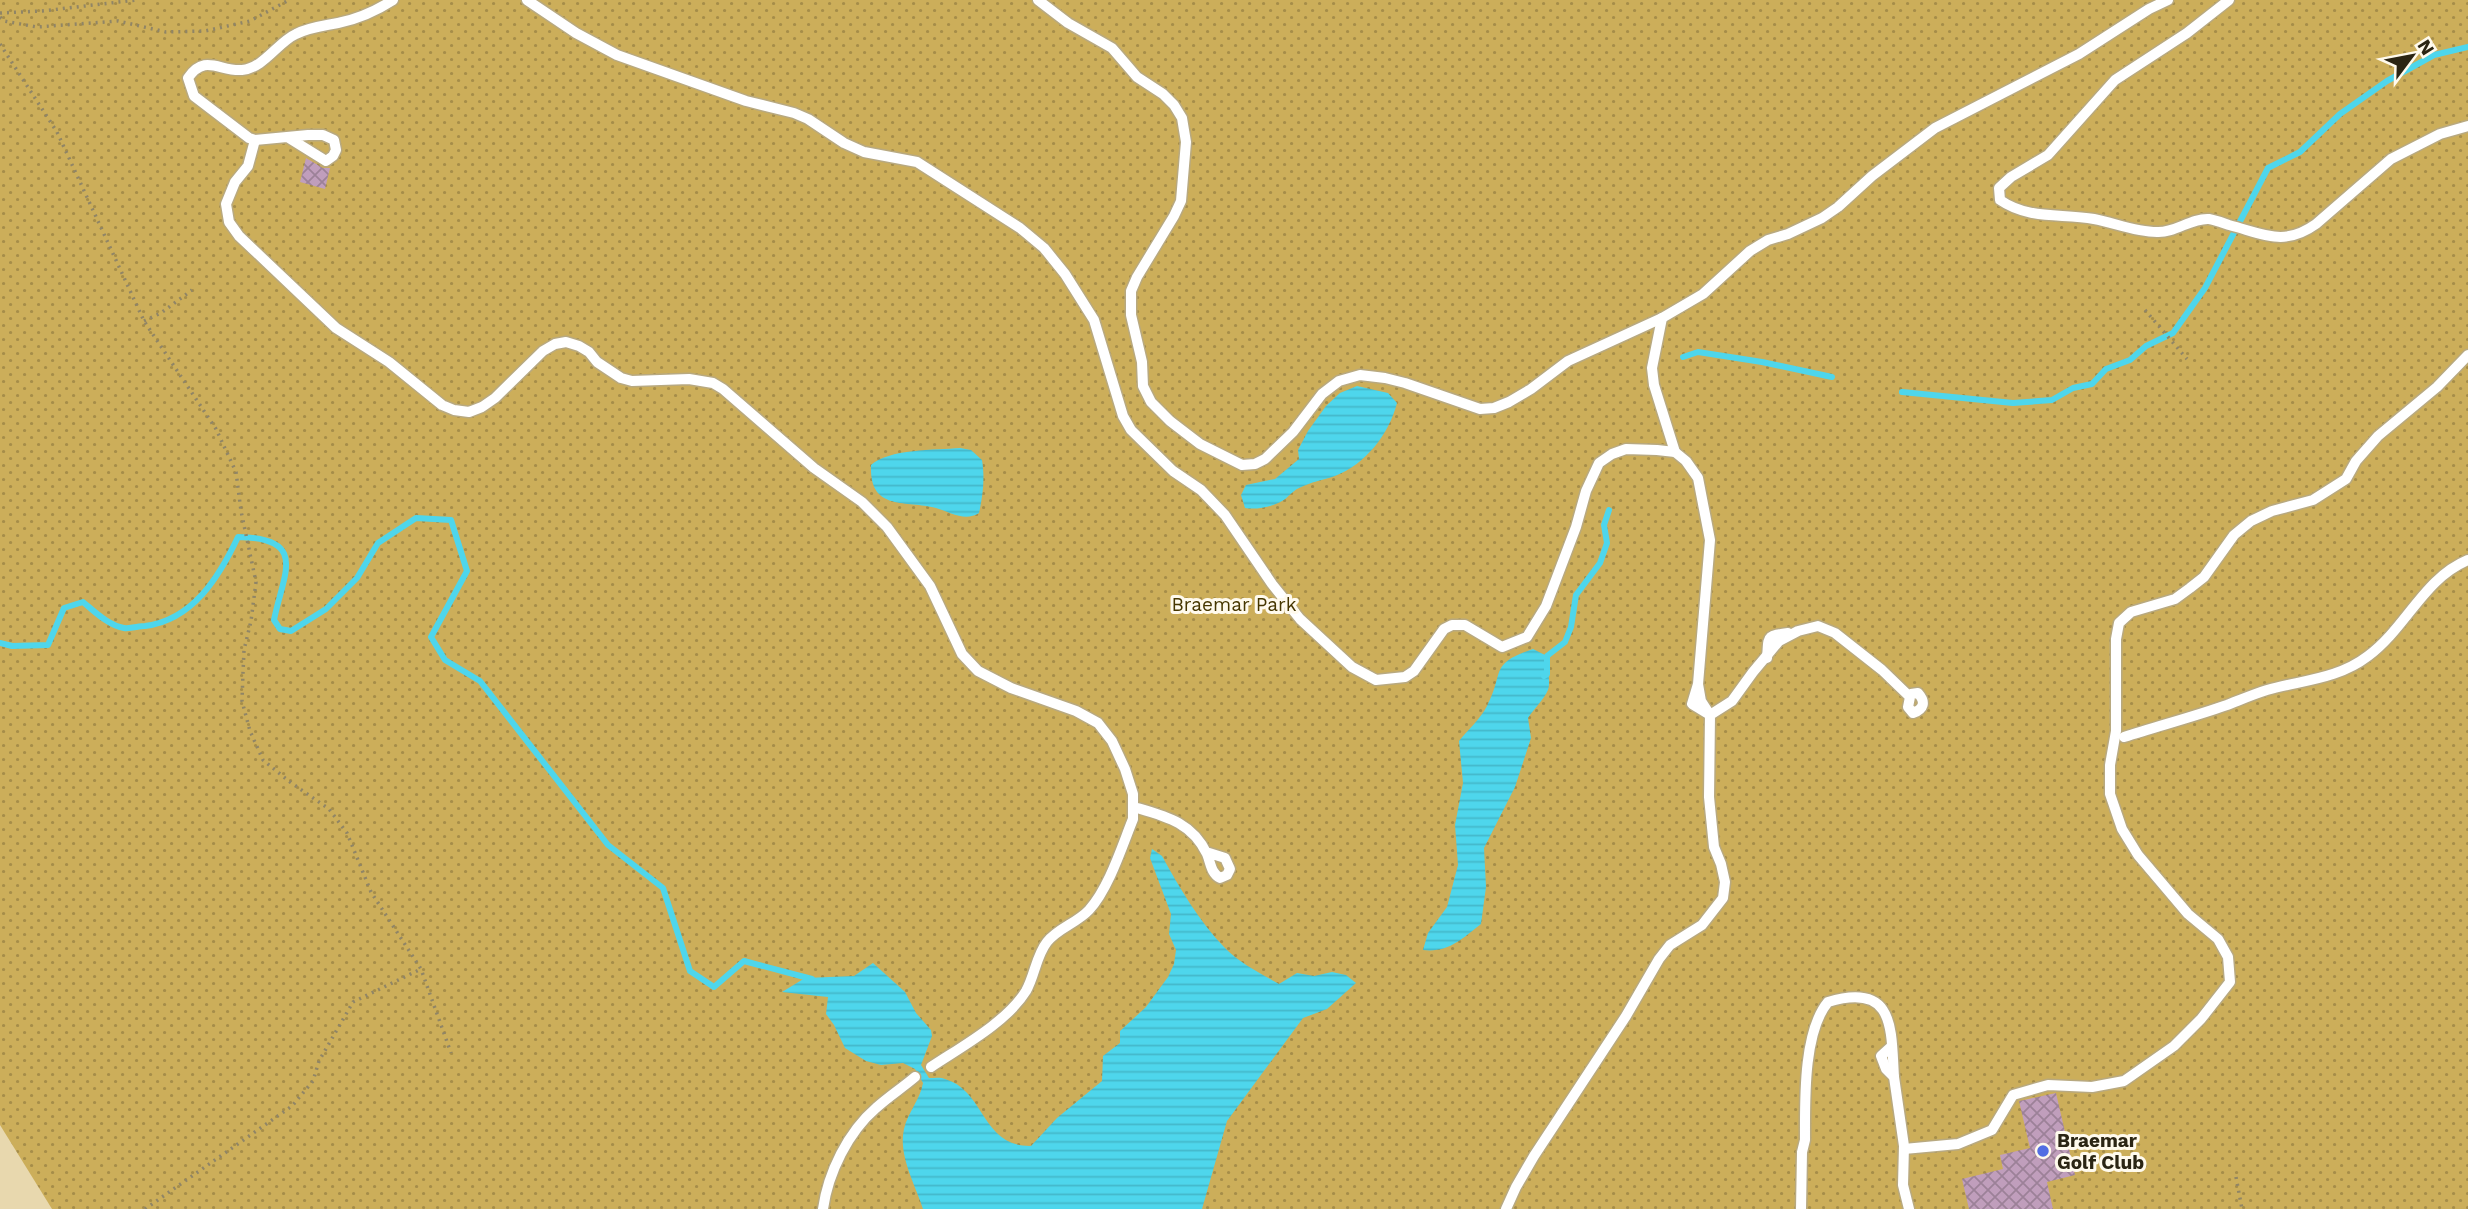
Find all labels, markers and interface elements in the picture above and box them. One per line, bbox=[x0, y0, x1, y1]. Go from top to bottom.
north arrow bbox=[2377, 21, 2447, 91]
text: N bbox=[2413, 35, 2439, 59]
park label: Braemar Park bbox=[1171, 593, 1297, 616]
place label: Braemar Golf Club bbox=[2057, 1129, 2144, 1174]
marker: Braemar Golf Club bbox=[2035, 1143, 2051, 1159]

